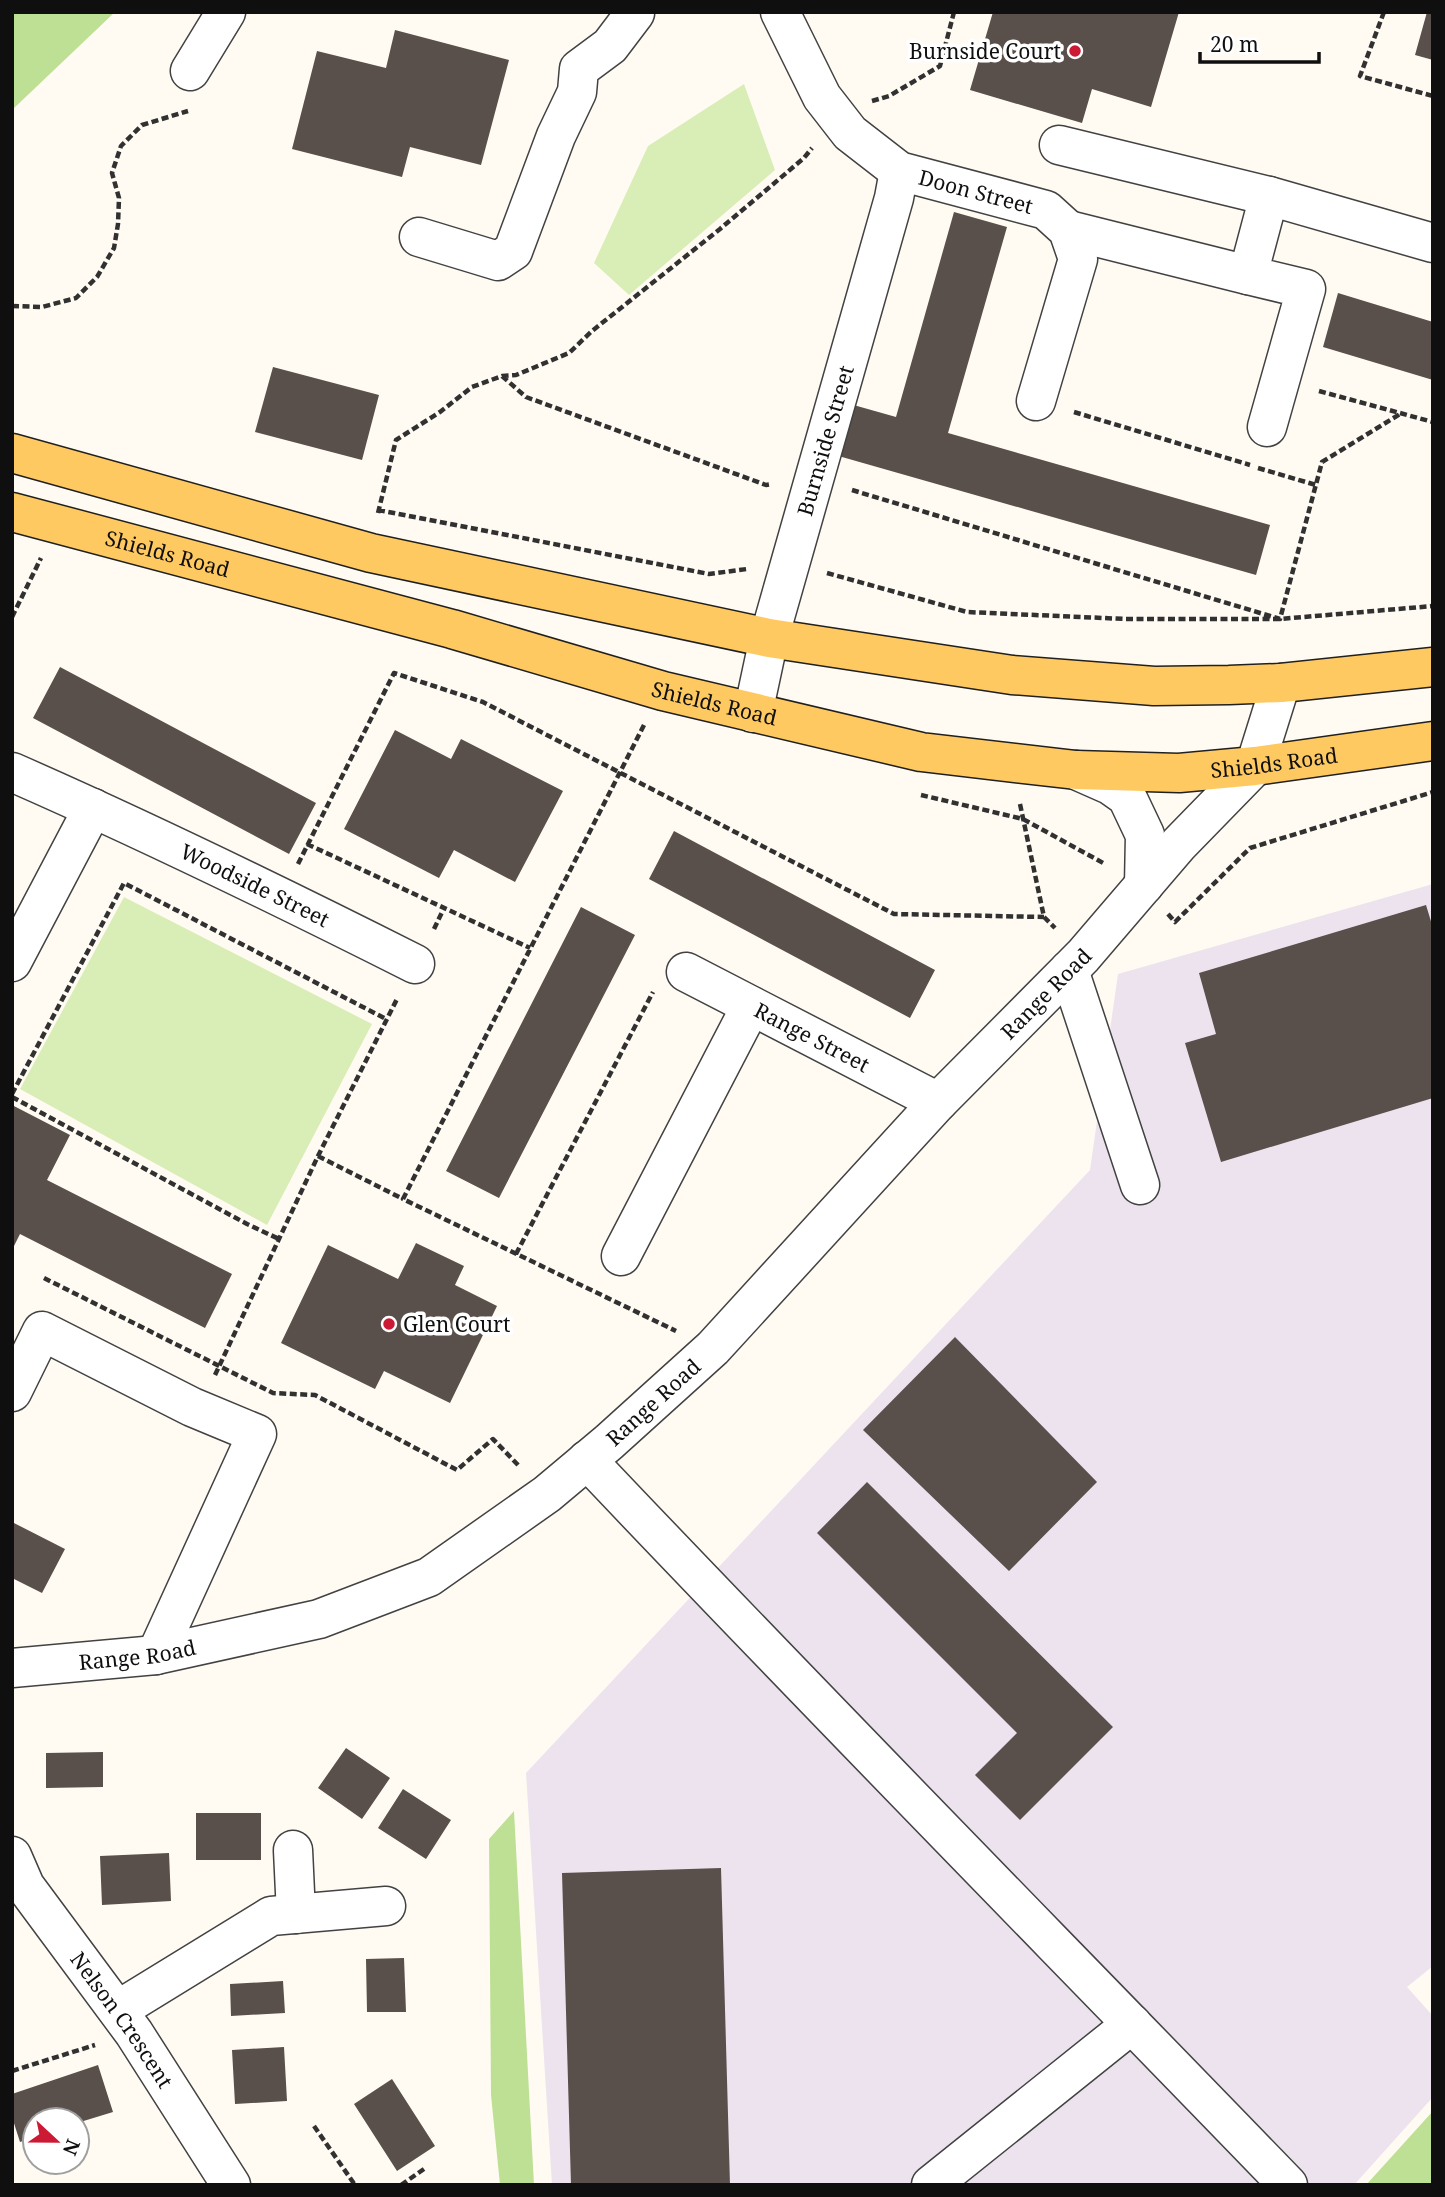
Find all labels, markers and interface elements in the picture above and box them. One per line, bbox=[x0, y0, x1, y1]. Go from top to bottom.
scale bar bbox=[1200, 21, 1319, 65]
text: 20 m bbox=[1210, 30, 1259, 58]
place label: Burnside Court bbox=[909, 37, 1061, 65]
marker: Burnside Court bbox=[1067, 43, 1083, 59]
street label: Doon Street bbox=[916, 163, 1036, 220]
street label: Burnside Street bbox=[790, 362, 860, 519]
street label: Shields Road bbox=[102, 523, 233, 583]
street label: Shields Road bbox=[648, 674, 780, 731]
street label: Shields Road bbox=[1209, 741, 1339, 784]
street label: Woodside Street bbox=[176, 837, 334, 933]
street label: Range Road bbox=[994, 942, 1097, 1045]
street label: Range Street bbox=[750, 996, 875, 1078]
place label: Glen Court bbox=[403, 1310, 510, 1338]
marker: Glen Court bbox=[381, 1316, 397, 1332]
street label: Range Road bbox=[600, 1352, 706, 1452]
street label: Range Road bbox=[78, 1633, 198, 1676]
street label: Nelson Crescent bbox=[64, 1946, 179, 2093]
north arrow bbox=[21, 2106, 91, 2176]
text: N bbox=[57, 2136, 87, 2159]

